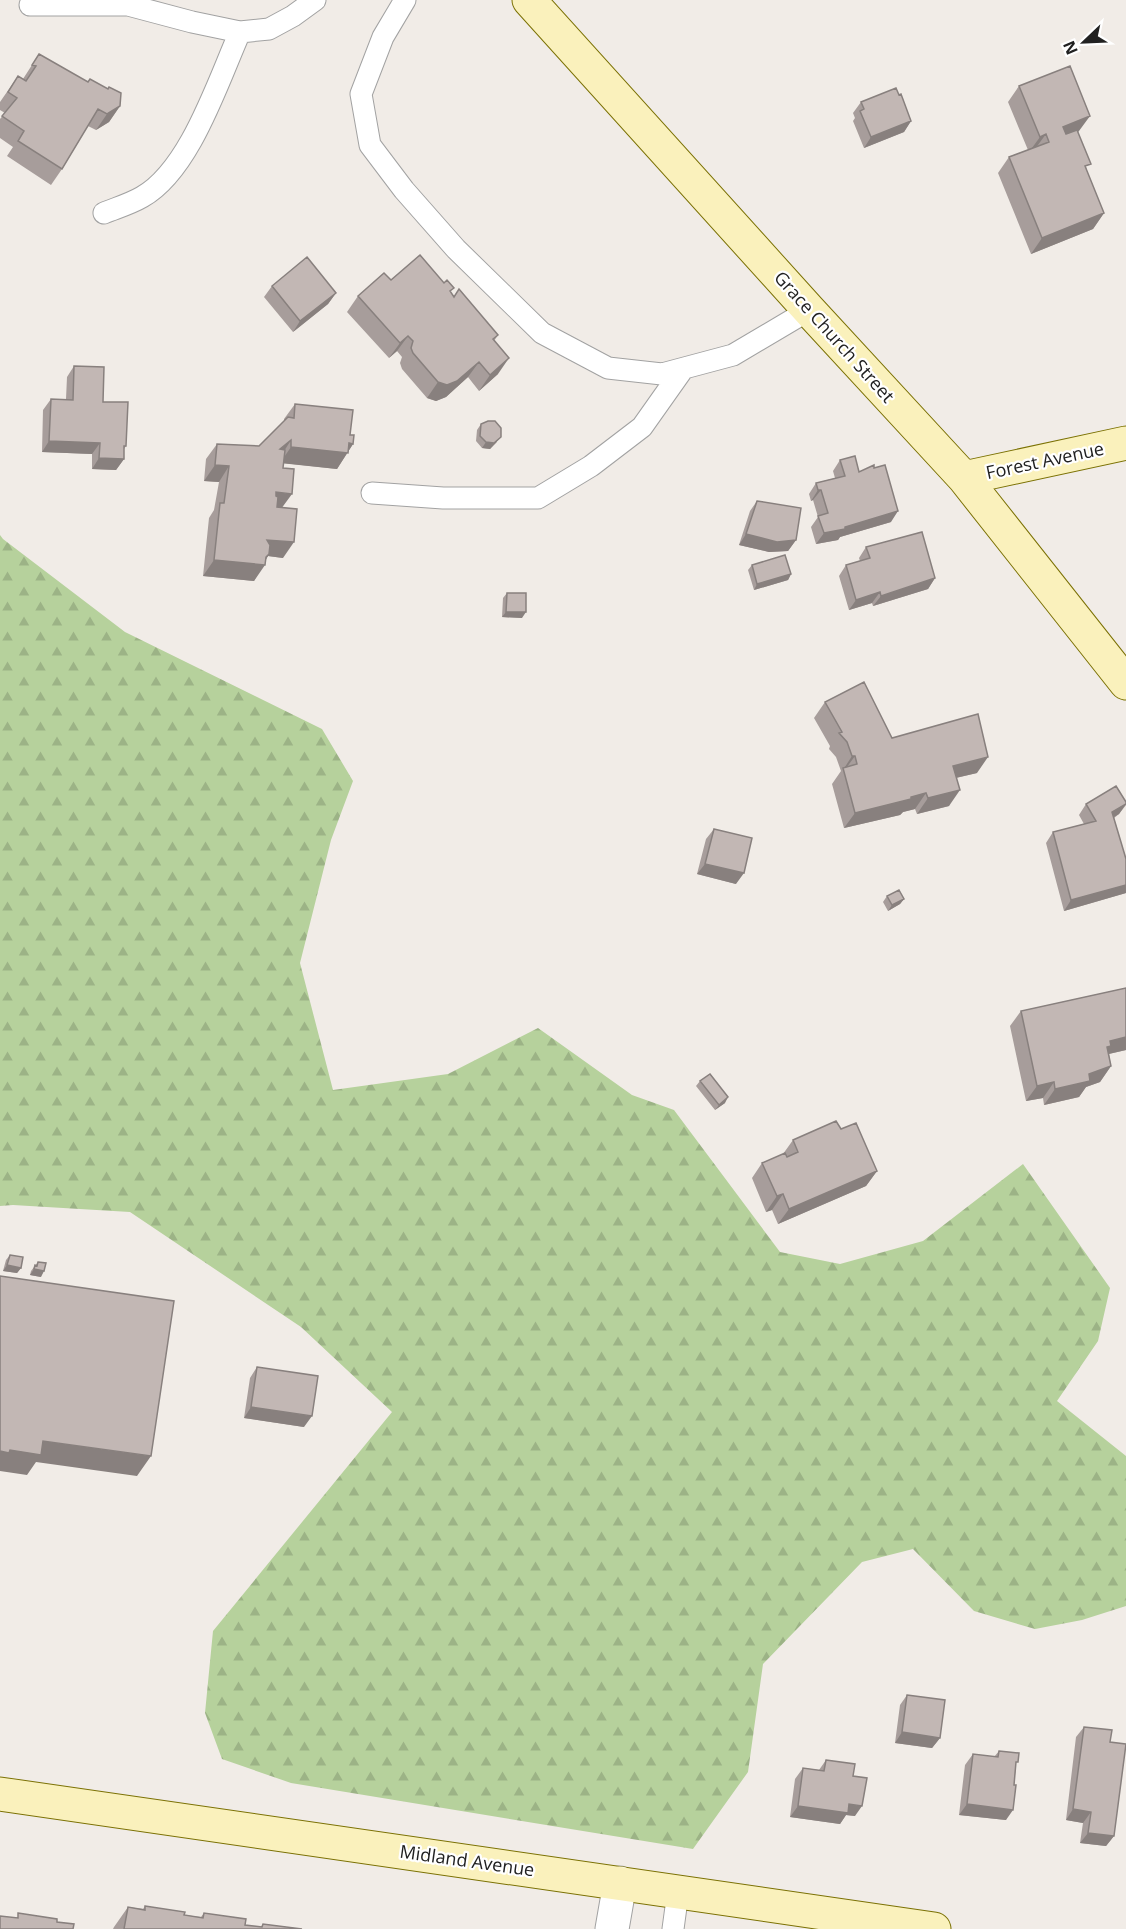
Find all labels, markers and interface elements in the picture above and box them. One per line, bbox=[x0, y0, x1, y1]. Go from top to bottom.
north arrow bbox=[1054, 12, 1114, 72]
text: N bbox=[1058, 38, 1083, 58]
street label: Grace Church Street bbox=[769, 265, 900, 407]
street label: Forest Avenue bbox=[984, 436, 1106, 484]
street label: Midland Avenue bbox=[398, 1839, 536, 1881]

